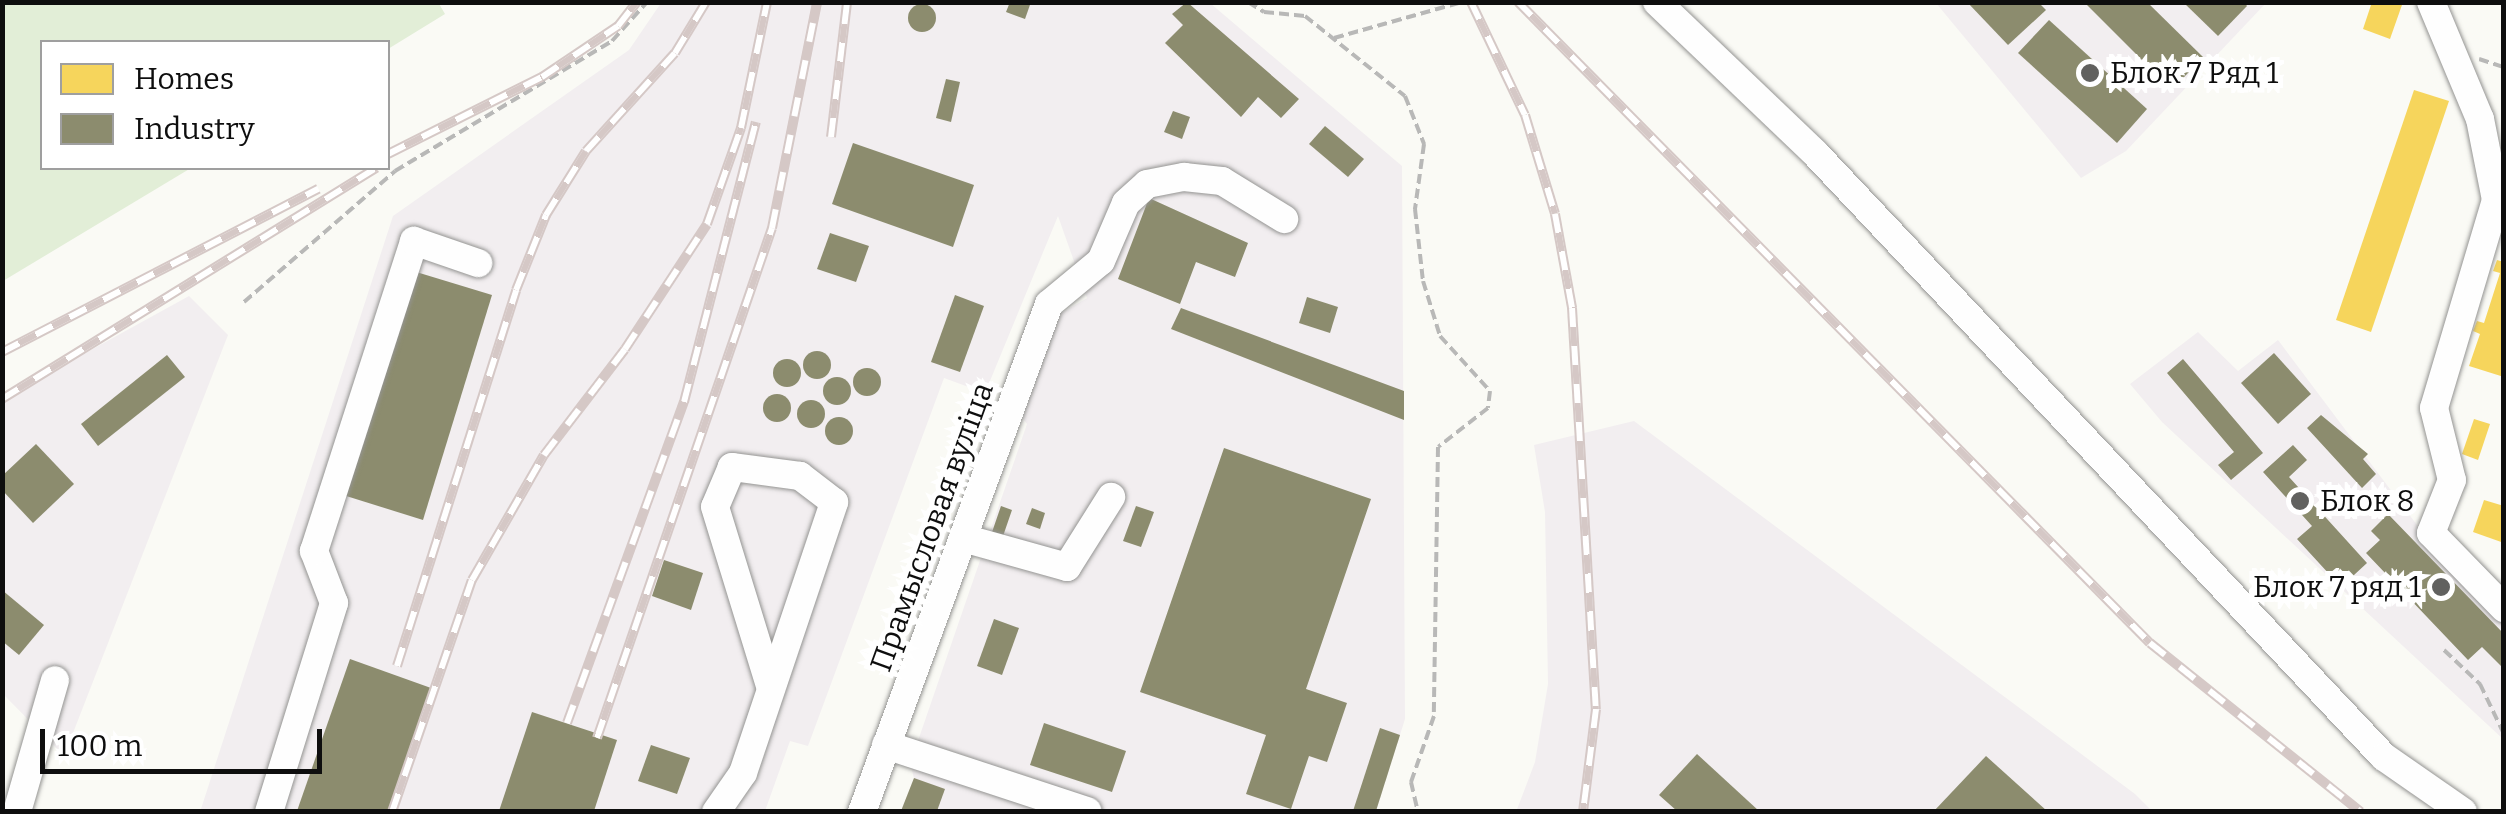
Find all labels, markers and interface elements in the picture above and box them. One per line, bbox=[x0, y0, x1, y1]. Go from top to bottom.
legend bbox=[40, 40, 390, 170]
place label: Блок 7 Ряд 1 bbox=[2110, 55, 2278, 91]
text: Homes bbox=[134, 61, 234, 97]
marker: Блок 7 Ряд 1 bbox=[2079, 62, 2101, 84]
text: Industry bbox=[134, 111, 255, 147]
street label: Прамысловая вуліца bbox=[863, 378, 1001, 676]
place label: Блок 8 bbox=[2320, 483, 2415, 519]
marker: Блок 8 bbox=[2289, 490, 2311, 512]
place label: Блок 7 ряд 1 bbox=[2253, 569, 2421, 605]
marker: Блок 7 ряд 1 bbox=[2430, 576, 2452, 598]
scale bar bbox=[45, 709, 328, 771]
text: 100 m bbox=[57, 728, 142, 764]

